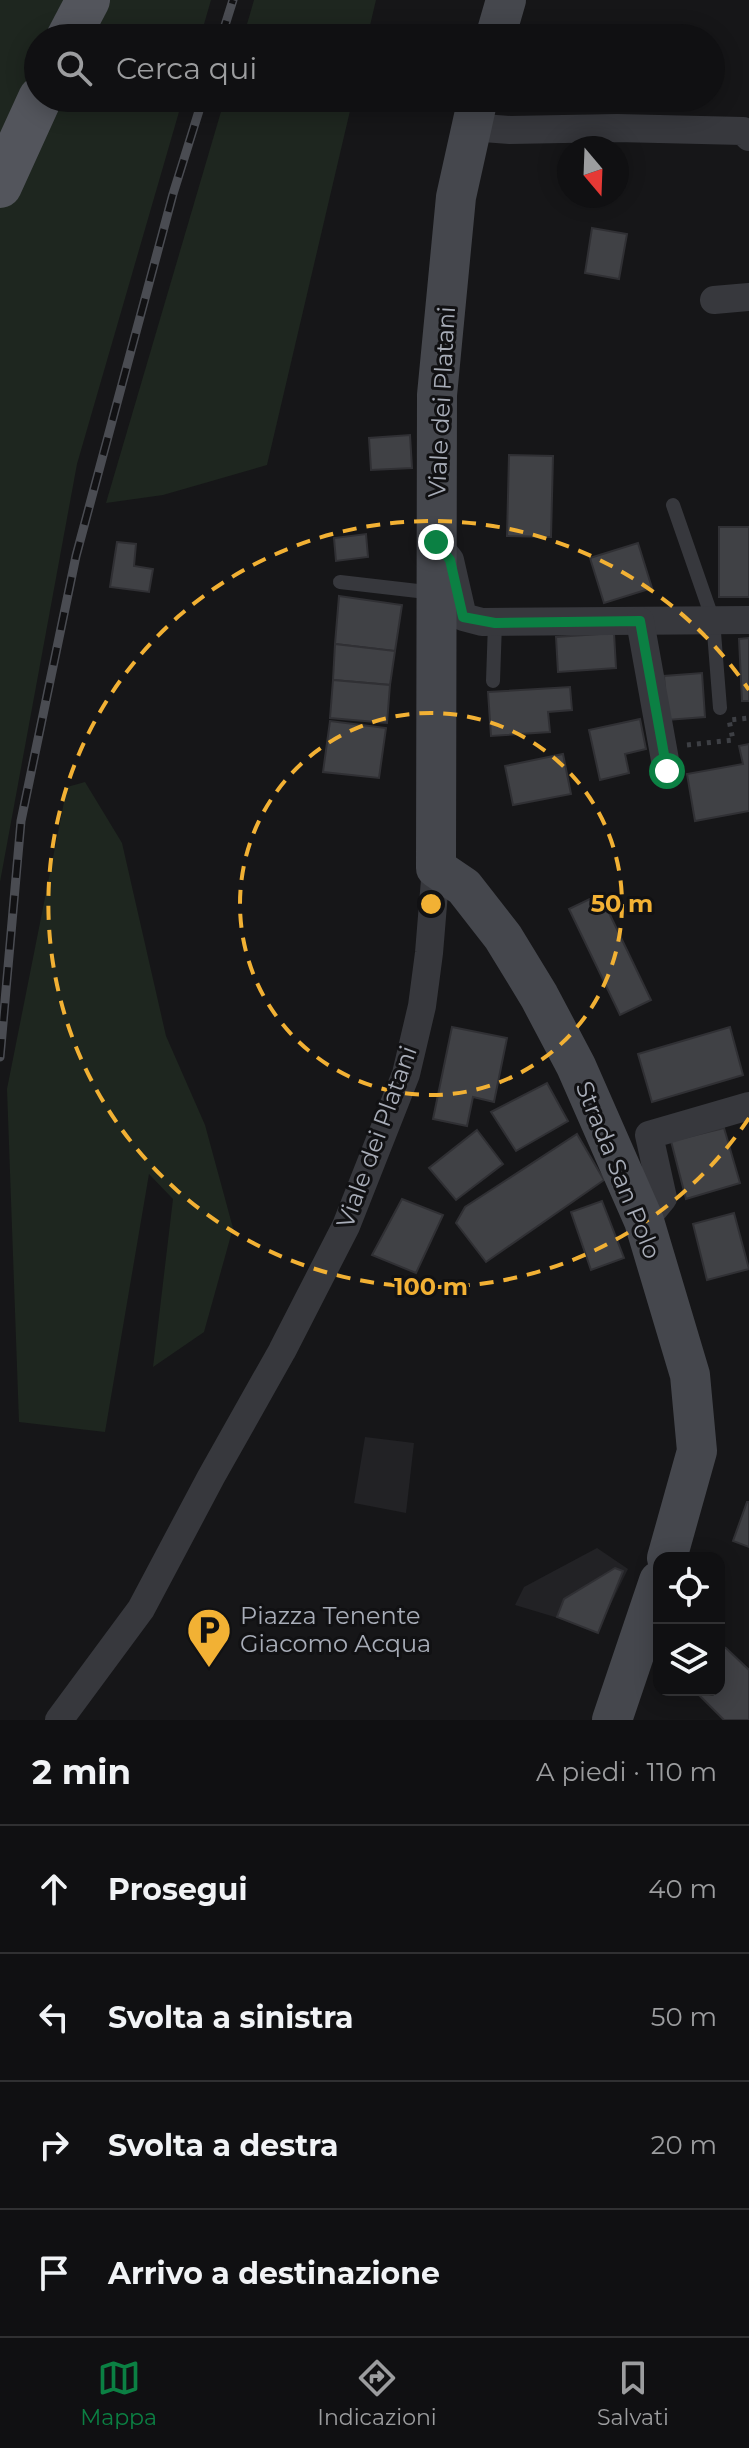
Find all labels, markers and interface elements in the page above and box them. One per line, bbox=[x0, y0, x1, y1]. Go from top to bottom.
search box bbox=[24, 24, 725, 112]
icon: search bbox=[52, 46, 96, 90]
text: Cerca qui bbox=[116, 50, 257, 87]
north arrow bbox=[557, 136, 629, 208]
street label: Viale dei Platani bbox=[422, 306, 461, 498]
route end bbox=[418, 524, 454, 560]
route start bbox=[649, 753, 685, 789]
text: 50 m bbox=[591, 889, 653, 918]
centre of rings bbox=[417, 890, 445, 918]
street label: Viale dei Platani bbox=[330, 1042, 423, 1232]
street label: Strada San Polo bbox=[570, 1077, 667, 1263]
text: 100 m bbox=[394, 1272, 468, 1301]
map controls bbox=[653, 1552, 725, 1696]
button: locate bbox=[653, 1552, 725, 1624]
place label: Piazza Tenente Giacomo Acqua bbox=[240, 1601, 431, 1658]
parking icon: Piazza Tenente Giacomo Acqua bbox=[185, 1606, 233, 1669]
button: layers bbox=[653, 1624, 725, 1696]
text: 2 min bbox=[32, 1751, 131, 1793]
text: A piedi · 110 m bbox=[536, 1756, 717, 1788]
icon: ahead bbox=[32, 1867, 76, 1911]
text: Prosegui bbox=[108, 1871, 247, 1908]
text: 40 m bbox=[648, 1873, 717, 1905]
icon: left bbox=[32, 1995, 76, 2039]
text: Svolta a sinistra bbox=[108, 1999, 354, 2036]
text: 50 m bbox=[651, 2001, 717, 2033]
icon: right bbox=[32, 2123, 76, 2167]
text: Svolta a destra bbox=[108, 2127, 338, 2164]
text: 20 m bbox=[651, 2129, 717, 2161]
icon: arrive bbox=[32, 2251, 76, 2295]
text: Arrivo a destinazione bbox=[108, 2255, 440, 2292]
tab: Mappa bbox=[80, 2356, 157, 2431]
tab: Indicazioni bbox=[317, 2356, 437, 2431]
tab: Salvati bbox=[597, 2356, 669, 2431]

